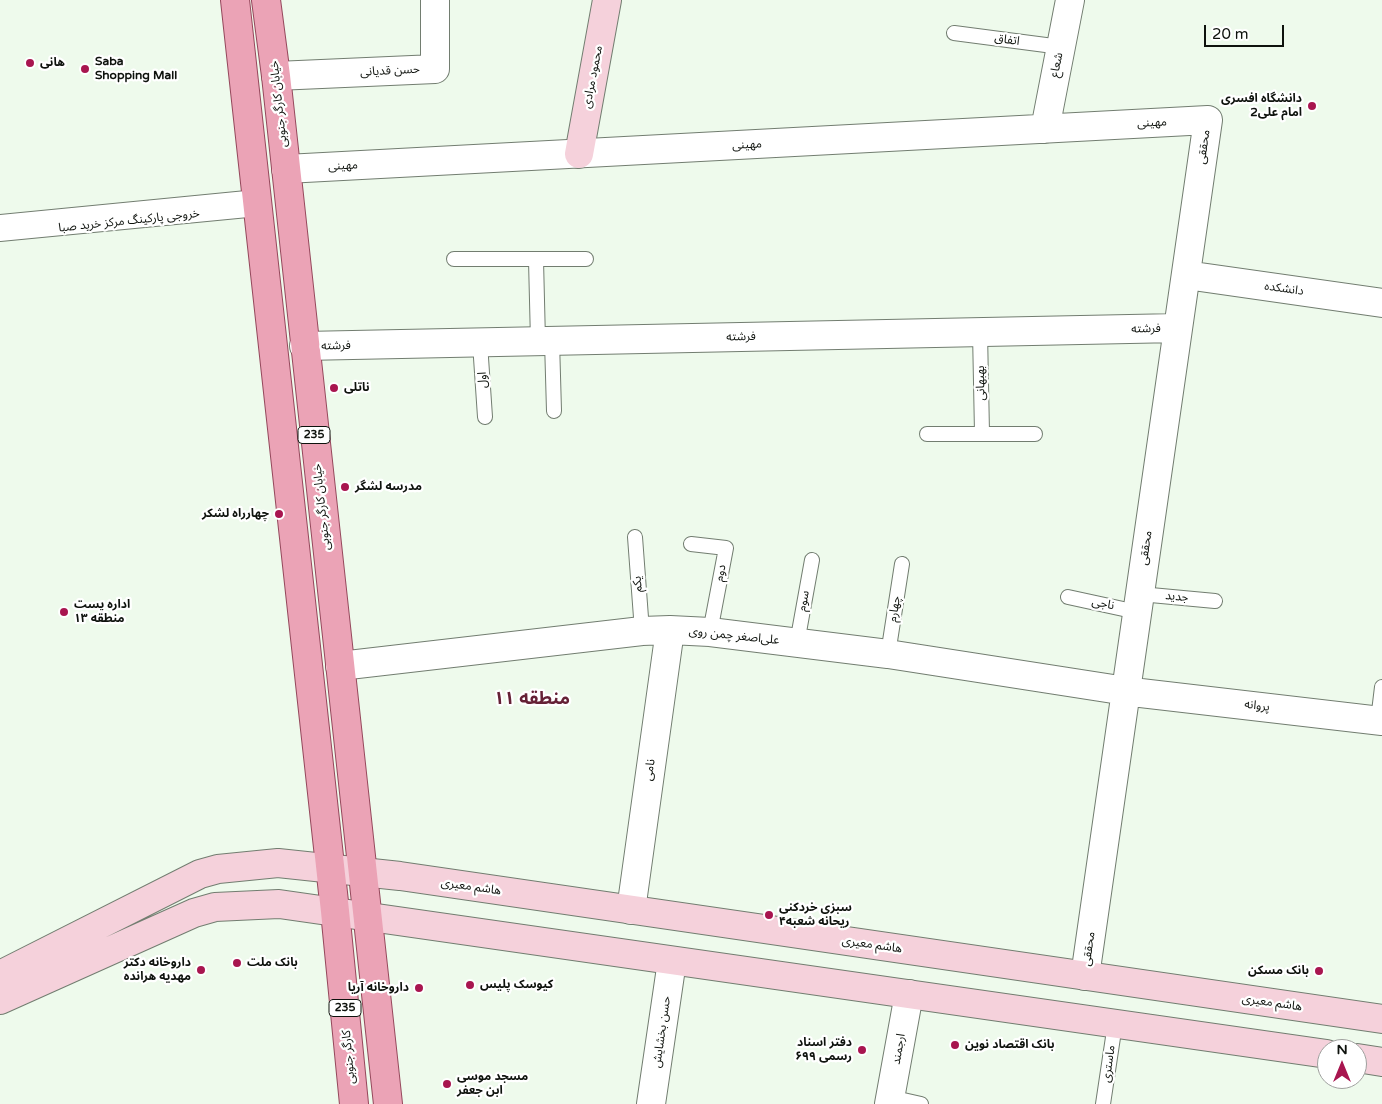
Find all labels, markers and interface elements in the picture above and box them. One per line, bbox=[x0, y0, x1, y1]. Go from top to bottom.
scale bar bbox=[1207, 15, 1287, 47]
text: 20 m bbox=[1212, 25, 1249, 43]
street label: اتفاق bbox=[994, 31, 1020, 49]
street label: محمود مرادی bbox=[580, 44, 606, 110]
street label: شعاع bbox=[1048, 51, 1066, 79]
place label: Saba Shopping Mall bbox=[95, 55, 177, 83]
place label: هانی bbox=[40, 56, 65, 70]
marker: هانی bbox=[24, 57, 36, 69]
street label: خیابان کارگر جنوبی bbox=[267, 60, 291, 148]
street label: حسن قدیانی bbox=[360, 62, 420, 80]
marker: Saba Shopping Mall bbox=[79, 63, 91, 75]
place label: دانشگاه افسری امام علی2 bbox=[1221, 92, 1302, 120]
marker: دانشگاه افسری امام علی2 bbox=[1306, 100, 1318, 112]
street label: مهینی bbox=[1137, 115, 1167, 131]
street label: محققی bbox=[1194, 129, 1214, 165]
street label: مهینی bbox=[732, 137, 762, 153]
street label: مهینی bbox=[328, 158, 358, 174]
street label: خروجی پارکینگ مرکز خرید صبا bbox=[58, 206, 200, 236]
street label: دانشکده bbox=[1264, 279, 1304, 299]
street label: فرشته bbox=[1131, 322, 1161, 336]
street label: فرشته bbox=[726, 330, 756, 344]
street label: فرشته bbox=[321, 339, 351, 353]
street label: بهبهانی bbox=[973, 365, 989, 401]
street label: اول bbox=[475, 371, 491, 389]
place label: ناتلی bbox=[344, 381, 370, 395]
marker: ناتلی bbox=[328, 382, 340, 394]
road number: 235 bbox=[298, 426, 330, 444]
street label: خیابان کارگر جنوبی bbox=[310, 463, 334, 551]
place label: مدرسه لشگر bbox=[355, 480, 422, 494]
marker: مدرسه لشگر bbox=[339, 481, 351, 493]
place label: چهارراه لشکر bbox=[202, 507, 269, 521]
marker: چهارراه لشکر bbox=[273, 508, 285, 520]
street label: محققی bbox=[1136, 530, 1156, 566]
street label: دوم bbox=[712, 563, 730, 583]
street label: یکم bbox=[630, 575, 646, 593]
street label: سوم bbox=[795, 589, 813, 613]
street label: جدید bbox=[1165, 589, 1189, 605]
street label: چهارم bbox=[886, 595, 904, 623]
street label: ناجی bbox=[1090, 595, 1116, 613]
place label: اداره پست منطقه ۱۳ bbox=[74, 598, 130, 626]
marker: اداره پست منطقه ۱۳ bbox=[58, 606, 70, 618]
street label: علی‌اصغر چمن روی bbox=[688, 624, 780, 648]
district label: منطقه ۱۱ bbox=[494, 688, 570, 710]
street label: پروانه bbox=[1243, 697, 1271, 715]
street label: نامی bbox=[641, 758, 659, 782]
street label: هاشم معیری bbox=[440, 876, 502, 898]
place label: سبزی خردکنی ریحانه شعبه۴ bbox=[779, 901, 852, 929]
marker: سبزی خردکنی ریحانه شعبه۴ bbox=[763, 909, 775, 921]
street label: محققی bbox=[1079, 931, 1099, 967]
street label: هاشم معیری bbox=[841, 934, 903, 956]
place label: داروخانه دکتر مهدیه هرانده bbox=[124, 956, 191, 984]
place label: بانک ملت bbox=[247, 956, 298, 970]
marker: بانک ملت bbox=[231, 957, 243, 969]
marker: داروخانه دکتر مهدیه هرانده bbox=[195, 964, 207, 976]
place label: بانک مسکن bbox=[1248, 964, 1309, 978]
marker: بانک مسکن bbox=[1313, 965, 1325, 977]
place label: کیوسک پلیس bbox=[480, 978, 553, 992]
marker: کیوسک پلیس bbox=[464, 979, 476, 991]
place label: داروخانه آریا bbox=[348, 981, 409, 995]
marker: داروخانه آریا bbox=[413, 982, 425, 994]
street label: هاشم معیری bbox=[1241, 992, 1303, 1014]
street label: حسن بخشایش bbox=[650, 995, 674, 1069]
road number: 235 bbox=[329, 1000, 361, 1016]
street label: کارگر جنوبی bbox=[339, 1029, 359, 1085]
street label: ارجمند bbox=[889, 1032, 909, 1066]
place label: دفتر اسناد رسمی ۶۹۹ bbox=[795, 1036, 852, 1064]
place label: بانک اقتصاد نوین bbox=[965, 1038, 1054, 1052]
marker: بانک اقتصاد نوین bbox=[949, 1039, 961, 1051]
north arrow bbox=[1317, 1039, 1367, 1089]
text: N bbox=[1336, 1041, 1348, 1058]
marker: دفتر اسناد رسمی ۶۹۹ bbox=[856, 1044, 868, 1056]
street label: ماستری bbox=[1099, 1044, 1119, 1084]
place label: مسجد موسی‌ ابن‌ جعفر bbox=[457, 1070, 528, 1098]
marker: مسجد موسی‌ ابن‌ جعفر bbox=[441, 1078, 453, 1090]

